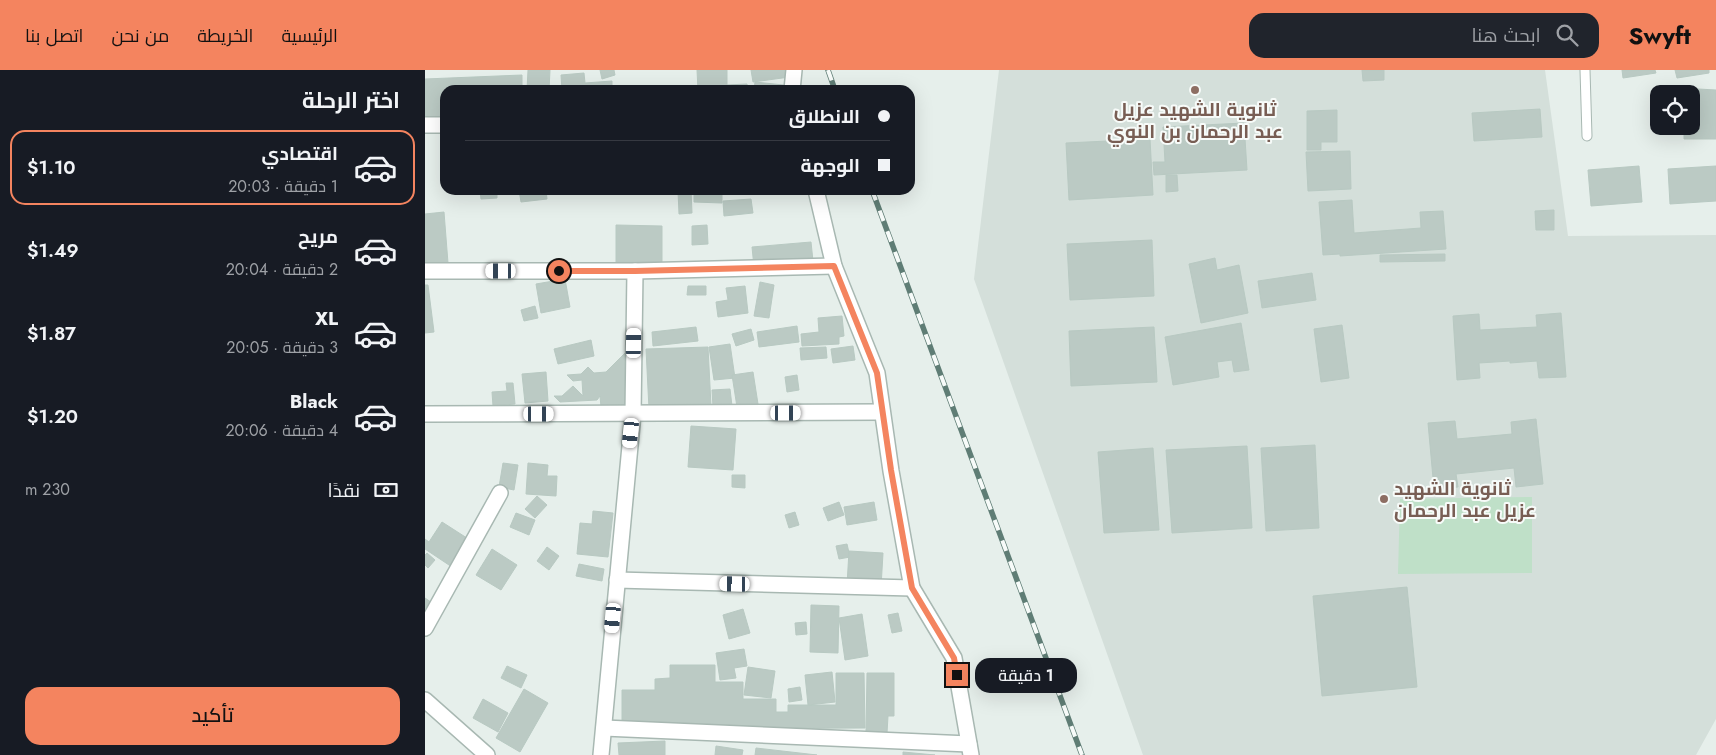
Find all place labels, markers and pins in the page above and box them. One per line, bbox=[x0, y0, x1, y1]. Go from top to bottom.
marker: ثانوية الشهيد عزيل عبد الرحمان بن النوي bbox=[1189, 84, 1201, 96]
place label: ثانوية الشهيد عزيل عبد الرحمان بن النوي bbox=[1107, 96, 1283, 147]
place label: ثانوية الشهيد عزيل عبد الرحمان bbox=[1394, 475, 1536, 524]
marker: ثانوية الشهيد عزيل عبد الرحمان bbox=[1378, 493, 1390, 505]

